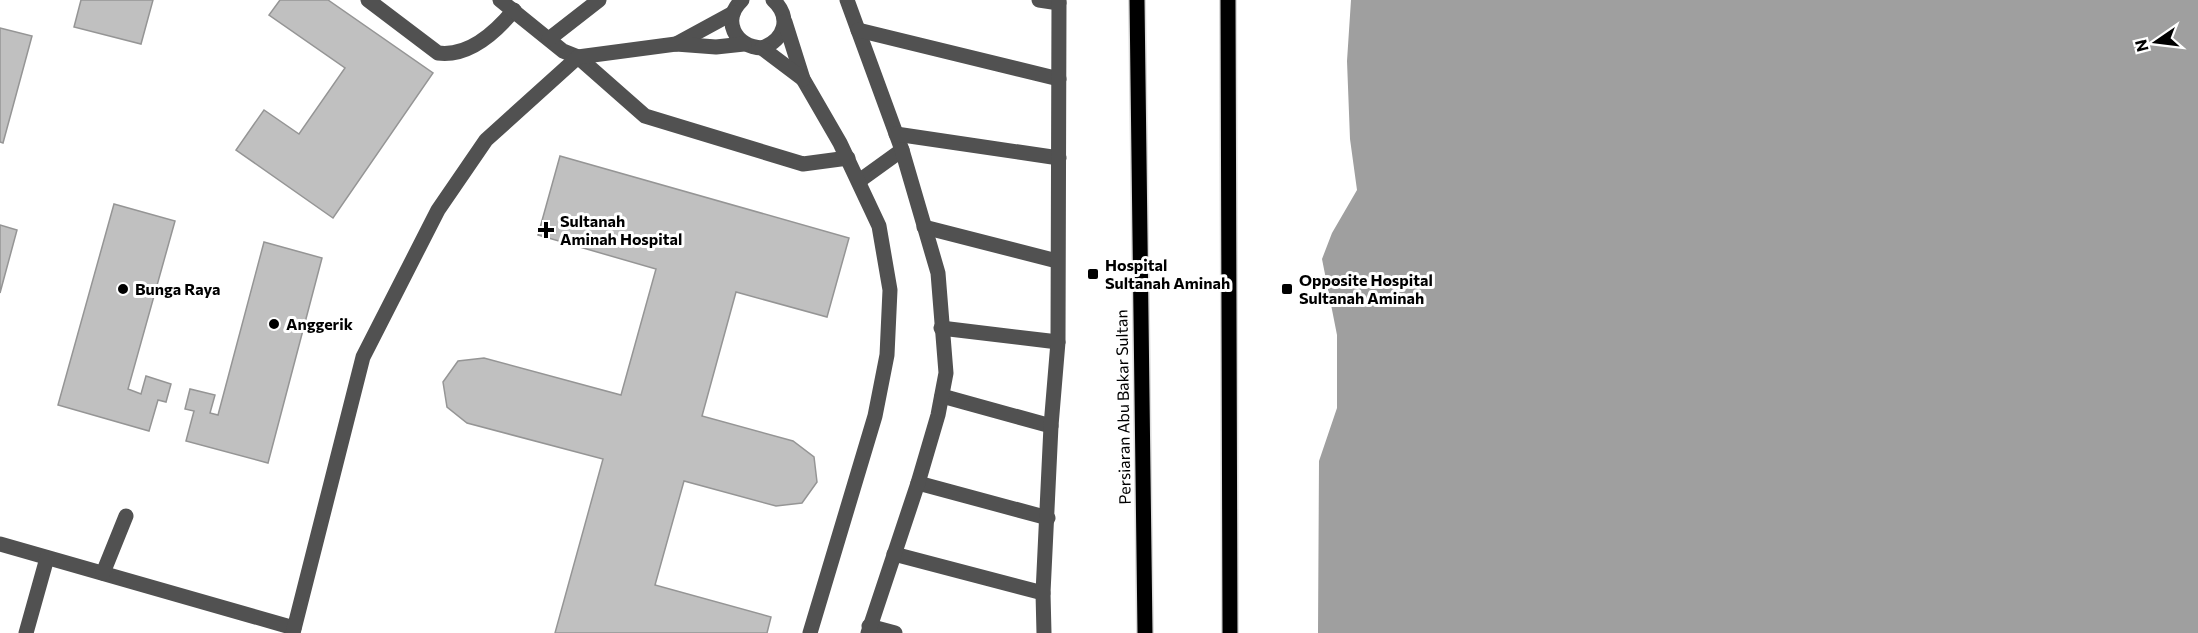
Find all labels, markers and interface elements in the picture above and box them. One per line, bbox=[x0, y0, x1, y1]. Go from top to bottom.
north arrow bbox=[2126, 12, 2186, 72]
text: N bbox=[2130, 38, 2152, 54]
place label: Sultanah Aminah Hospital bbox=[560, 211, 682, 248]
marker: Sultanah Aminah Hospital bbox=[537, 221, 555, 239]
place label: Hospital Sultanah Aminah bbox=[1105, 255, 1230, 292]
marker: Hospital Sultanah Aminah bbox=[1086, 267, 1100, 281]
place label: Opposite Hospital Sultanah Aminah bbox=[1299, 270, 1433, 307]
place label: Bunga Raya bbox=[135, 279, 220, 298]
marker: Bunga Raya bbox=[116, 282, 130, 296]
marker: Opposite Hospital Sultanah Aminah bbox=[1280, 282, 1294, 296]
street label: Persiaran Abu Bakar Sultan bbox=[1111, 309, 1134, 505]
place label: Anggerik bbox=[286, 314, 354, 333]
marker: Anggerik bbox=[267, 317, 281, 331]

